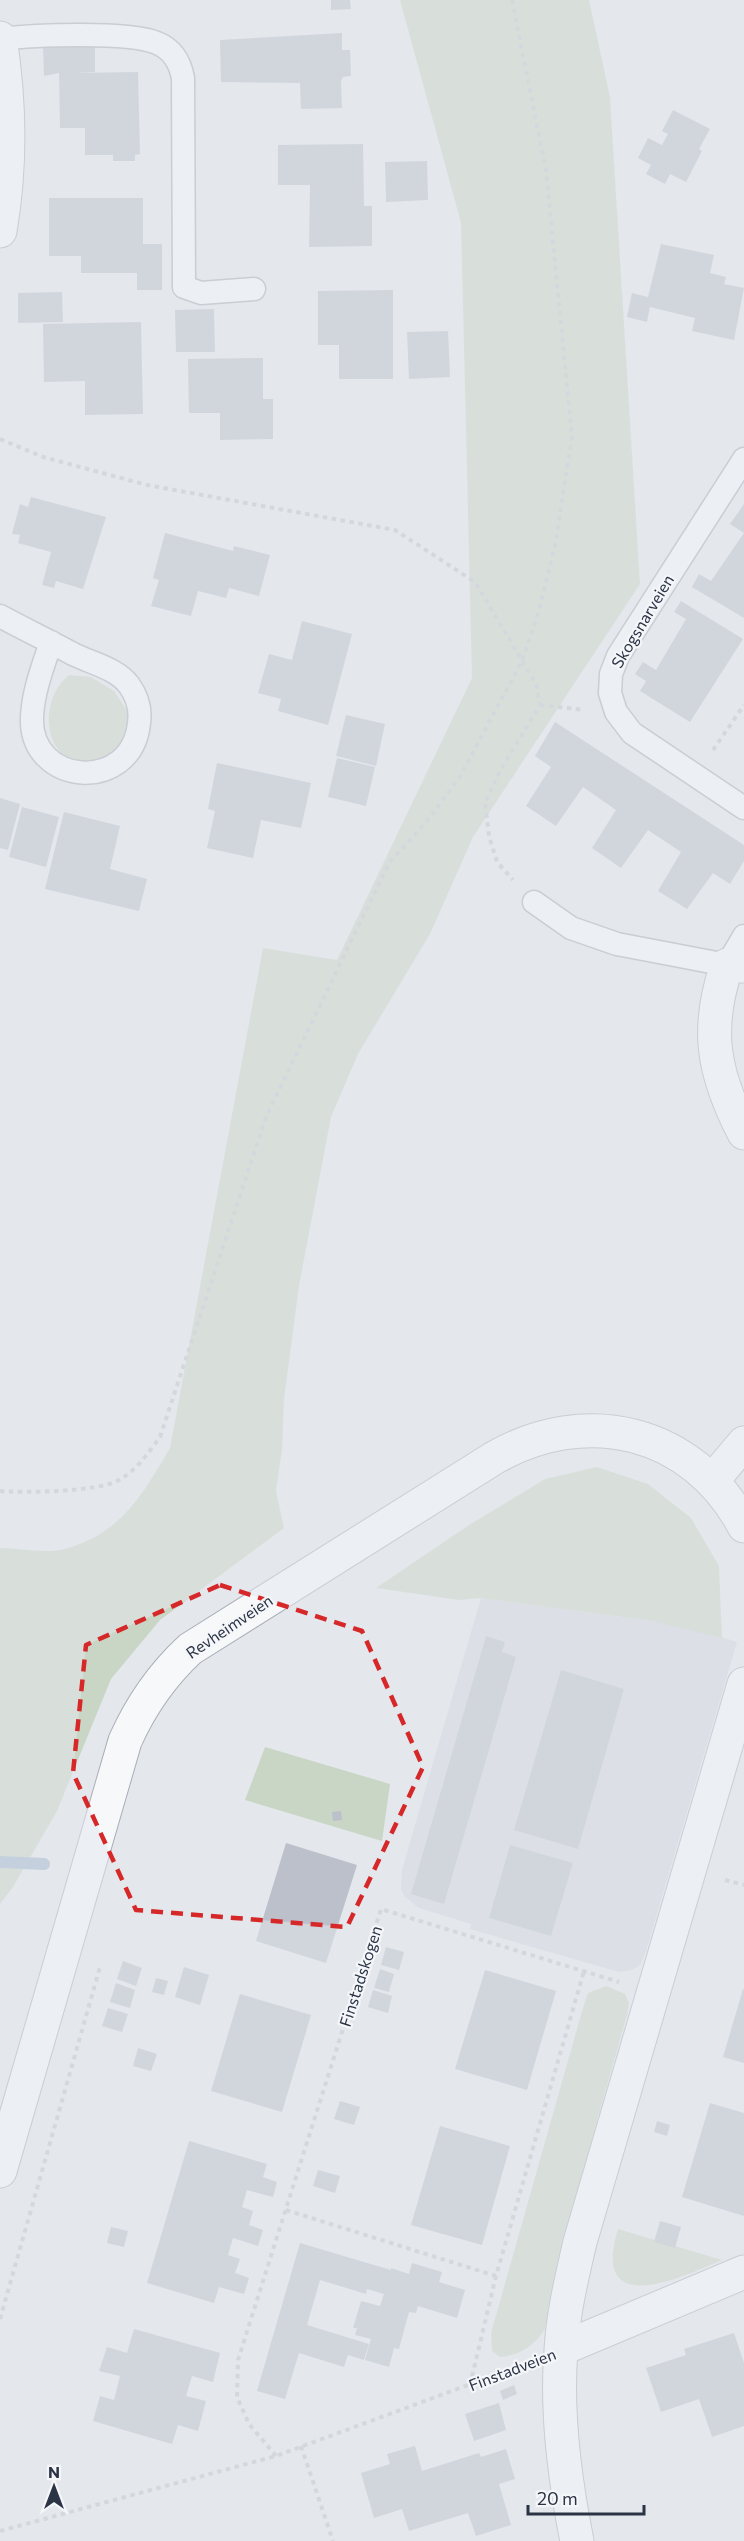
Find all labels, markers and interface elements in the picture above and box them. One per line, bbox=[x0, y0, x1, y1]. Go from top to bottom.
street label: Skogsnarveien bbox=[607, 571, 677, 671]
street label: Revheimveien bbox=[182, 1590, 276, 1662]
street label: Finstadskogen bbox=[335, 1923, 385, 2029]
street label: Finstadveien bbox=[466, 2344, 558, 2394]
north arrow bbox=[24, 2457, 84, 2517]
text: N bbox=[48, 2462, 60, 2481]
scale bar bbox=[528, 2478, 644, 2516]
text: 20 m bbox=[537, 2487, 578, 2509]

